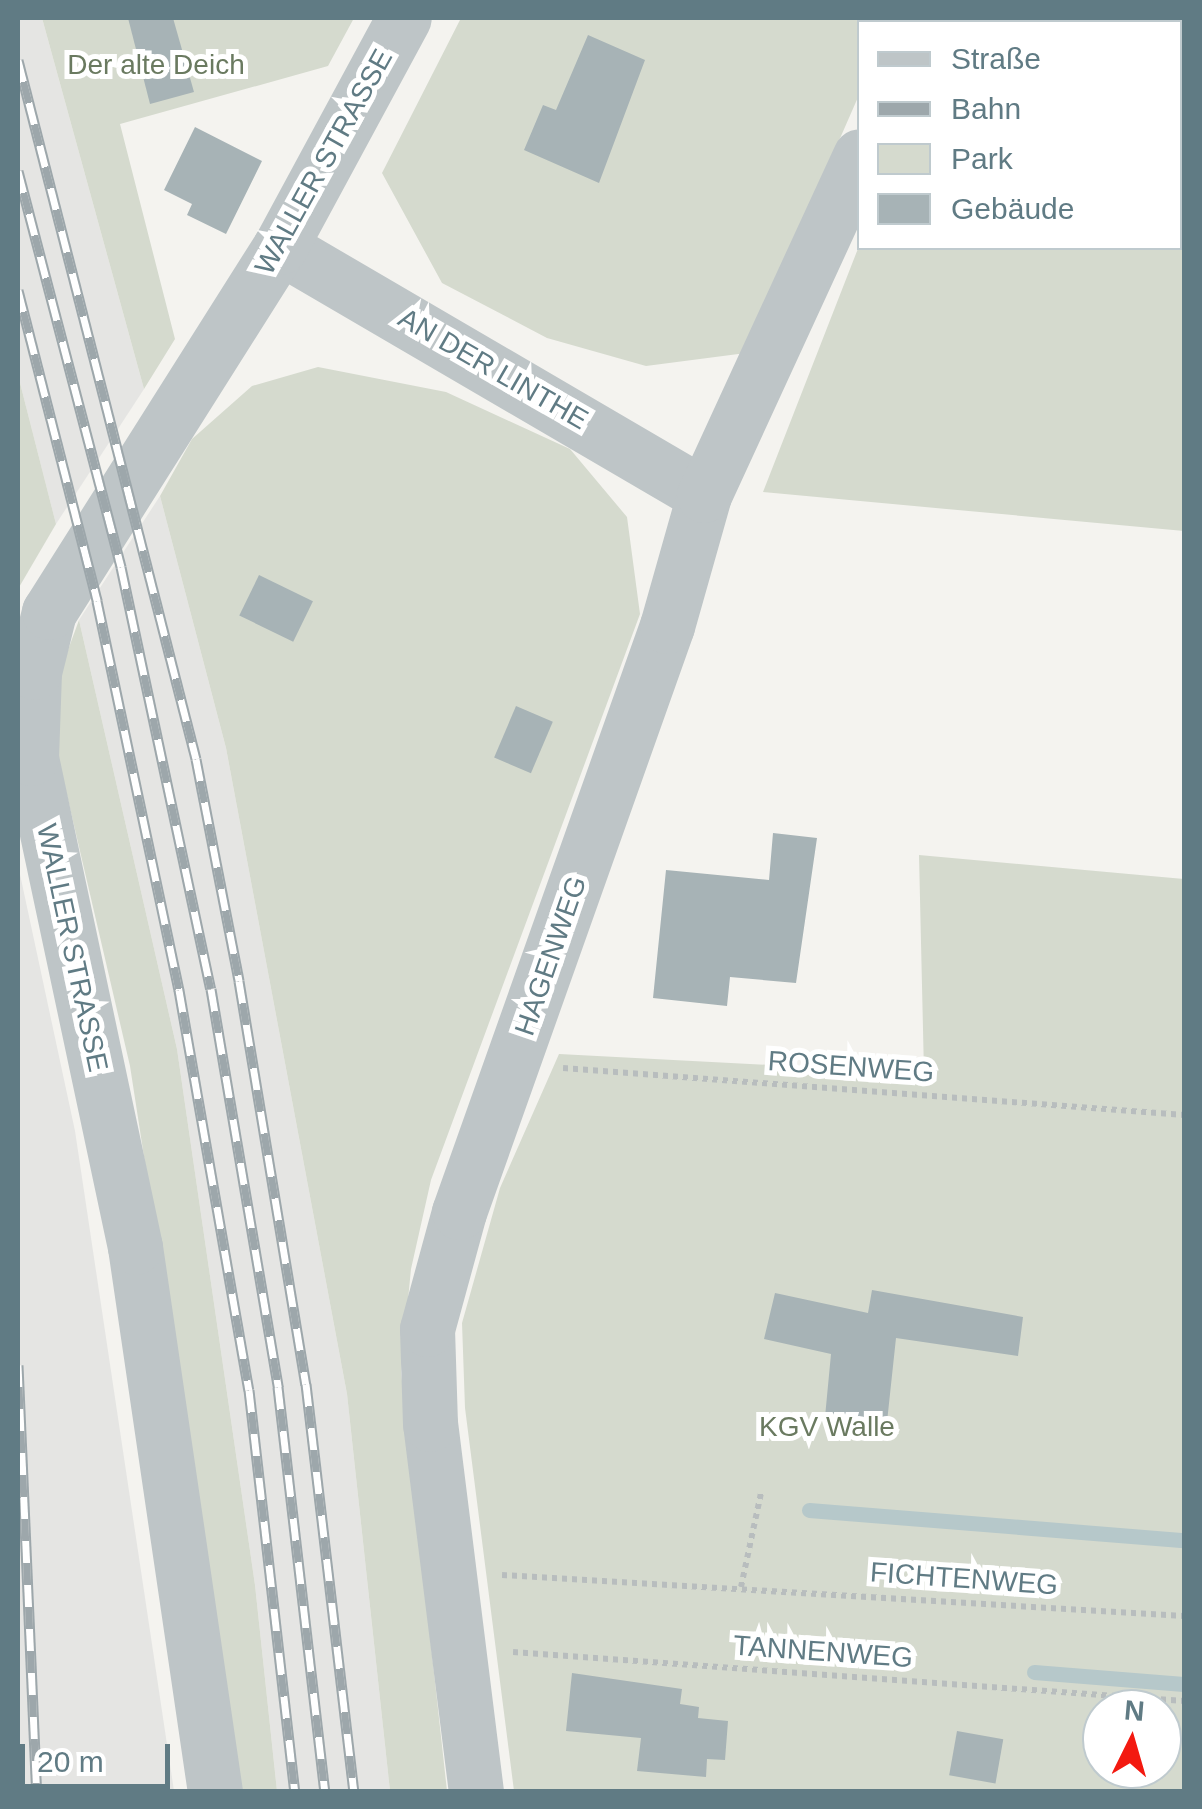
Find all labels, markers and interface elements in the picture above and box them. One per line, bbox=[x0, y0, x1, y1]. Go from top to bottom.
legend bbox=[857, 20, 1182, 250]
text: Straße bbox=[951, 42, 1041, 75]
street label: WALLER STRASSE bbox=[248, 43, 400, 281]
park label: Der alte Deich bbox=[67, 48, 245, 82]
text: Bahn bbox=[951, 92, 1021, 125]
text: Park bbox=[951, 142, 1013, 175]
text: Gebäude bbox=[951, 192, 1074, 225]
street label: AN DER LINTHE bbox=[392, 301, 594, 437]
street label: WALLER STRASSE bbox=[29, 821, 115, 1075]
street label: HAGENWEG bbox=[508, 872, 594, 1040]
street label: ROSENWEG bbox=[767, 1044, 935, 1090]
park label: KGV Walle bbox=[759, 1410, 895, 1444]
street label: FICHTENWEG bbox=[869, 1556, 1059, 1602]
street label: TANNENWEG bbox=[732, 1629, 914, 1675]
north arrow bbox=[1082, 1689, 1182, 1789]
text: N bbox=[1123, 1694, 1146, 1727]
scale bar bbox=[25, 1724, 175, 1786]
text: 20 m bbox=[37, 1745, 104, 1778]

